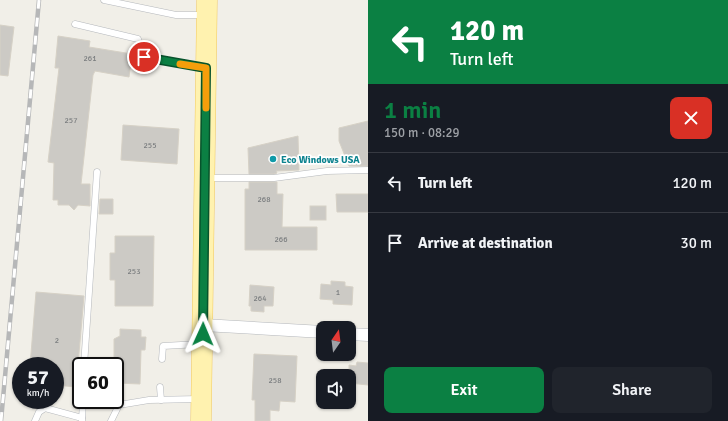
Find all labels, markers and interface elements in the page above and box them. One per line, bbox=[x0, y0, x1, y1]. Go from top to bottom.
text: 120 m bbox=[450, 14, 524, 48]
icon: left bbox=[384, 16, 436, 68]
pin bbox=[127, 40, 161, 74]
icon: arrive bbox=[133, 46, 155, 68]
text: Turn left bbox=[450, 48, 513, 70]
house number: 261 bbox=[84, 53, 96, 63]
text: 1 min bbox=[384, 95, 441, 125]
button: close bbox=[670, 97, 712, 139]
house number: 257 bbox=[65, 115, 77, 125]
text: 150 m · 08:29 bbox=[384, 125, 460, 141]
house number: 255 bbox=[144, 140, 156, 150]
marker: Eco Windows USA bbox=[268, 154, 278, 164]
place label: Eco Windows USA bbox=[281, 154, 360, 166]
icon: left bbox=[384, 172, 406, 194]
text: Turn left bbox=[418, 174, 472, 192]
text: 120 m bbox=[672, 174, 712, 192]
house number: 268 bbox=[258, 194, 270, 204]
icon: arrive bbox=[384, 232, 406, 254]
house number: 266 bbox=[275, 234, 287, 244]
text: Arrive at destination bbox=[418, 234, 553, 252]
text: 30 m bbox=[681, 234, 712, 252]
house number: 253 bbox=[128, 266, 140, 276]
house number: 1 bbox=[336, 287, 340, 297]
house number: 264 bbox=[254, 293, 267, 303]
position arrow bbox=[182, 313, 224, 355]
north arrow bbox=[316, 321, 356, 361]
map controls bbox=[316, 321, 356, 409]
house number: 2 bbox=[55, 335, 59, 345]
speed limit sign: 60 bbox=[72, 357, 124, 409]
text: 57 bbox=[27, 365, 49, 390]
button: Exit bbox=[384, 367, 544, 413]
button: Share bbox=[552, 367, 712, 413]
button: sound bbox=[316, 369, 356, 409]
house number: 258 bbox=[269, 375, 281, 385]
text: km/h bbox=[27, 387, 49, 399]

